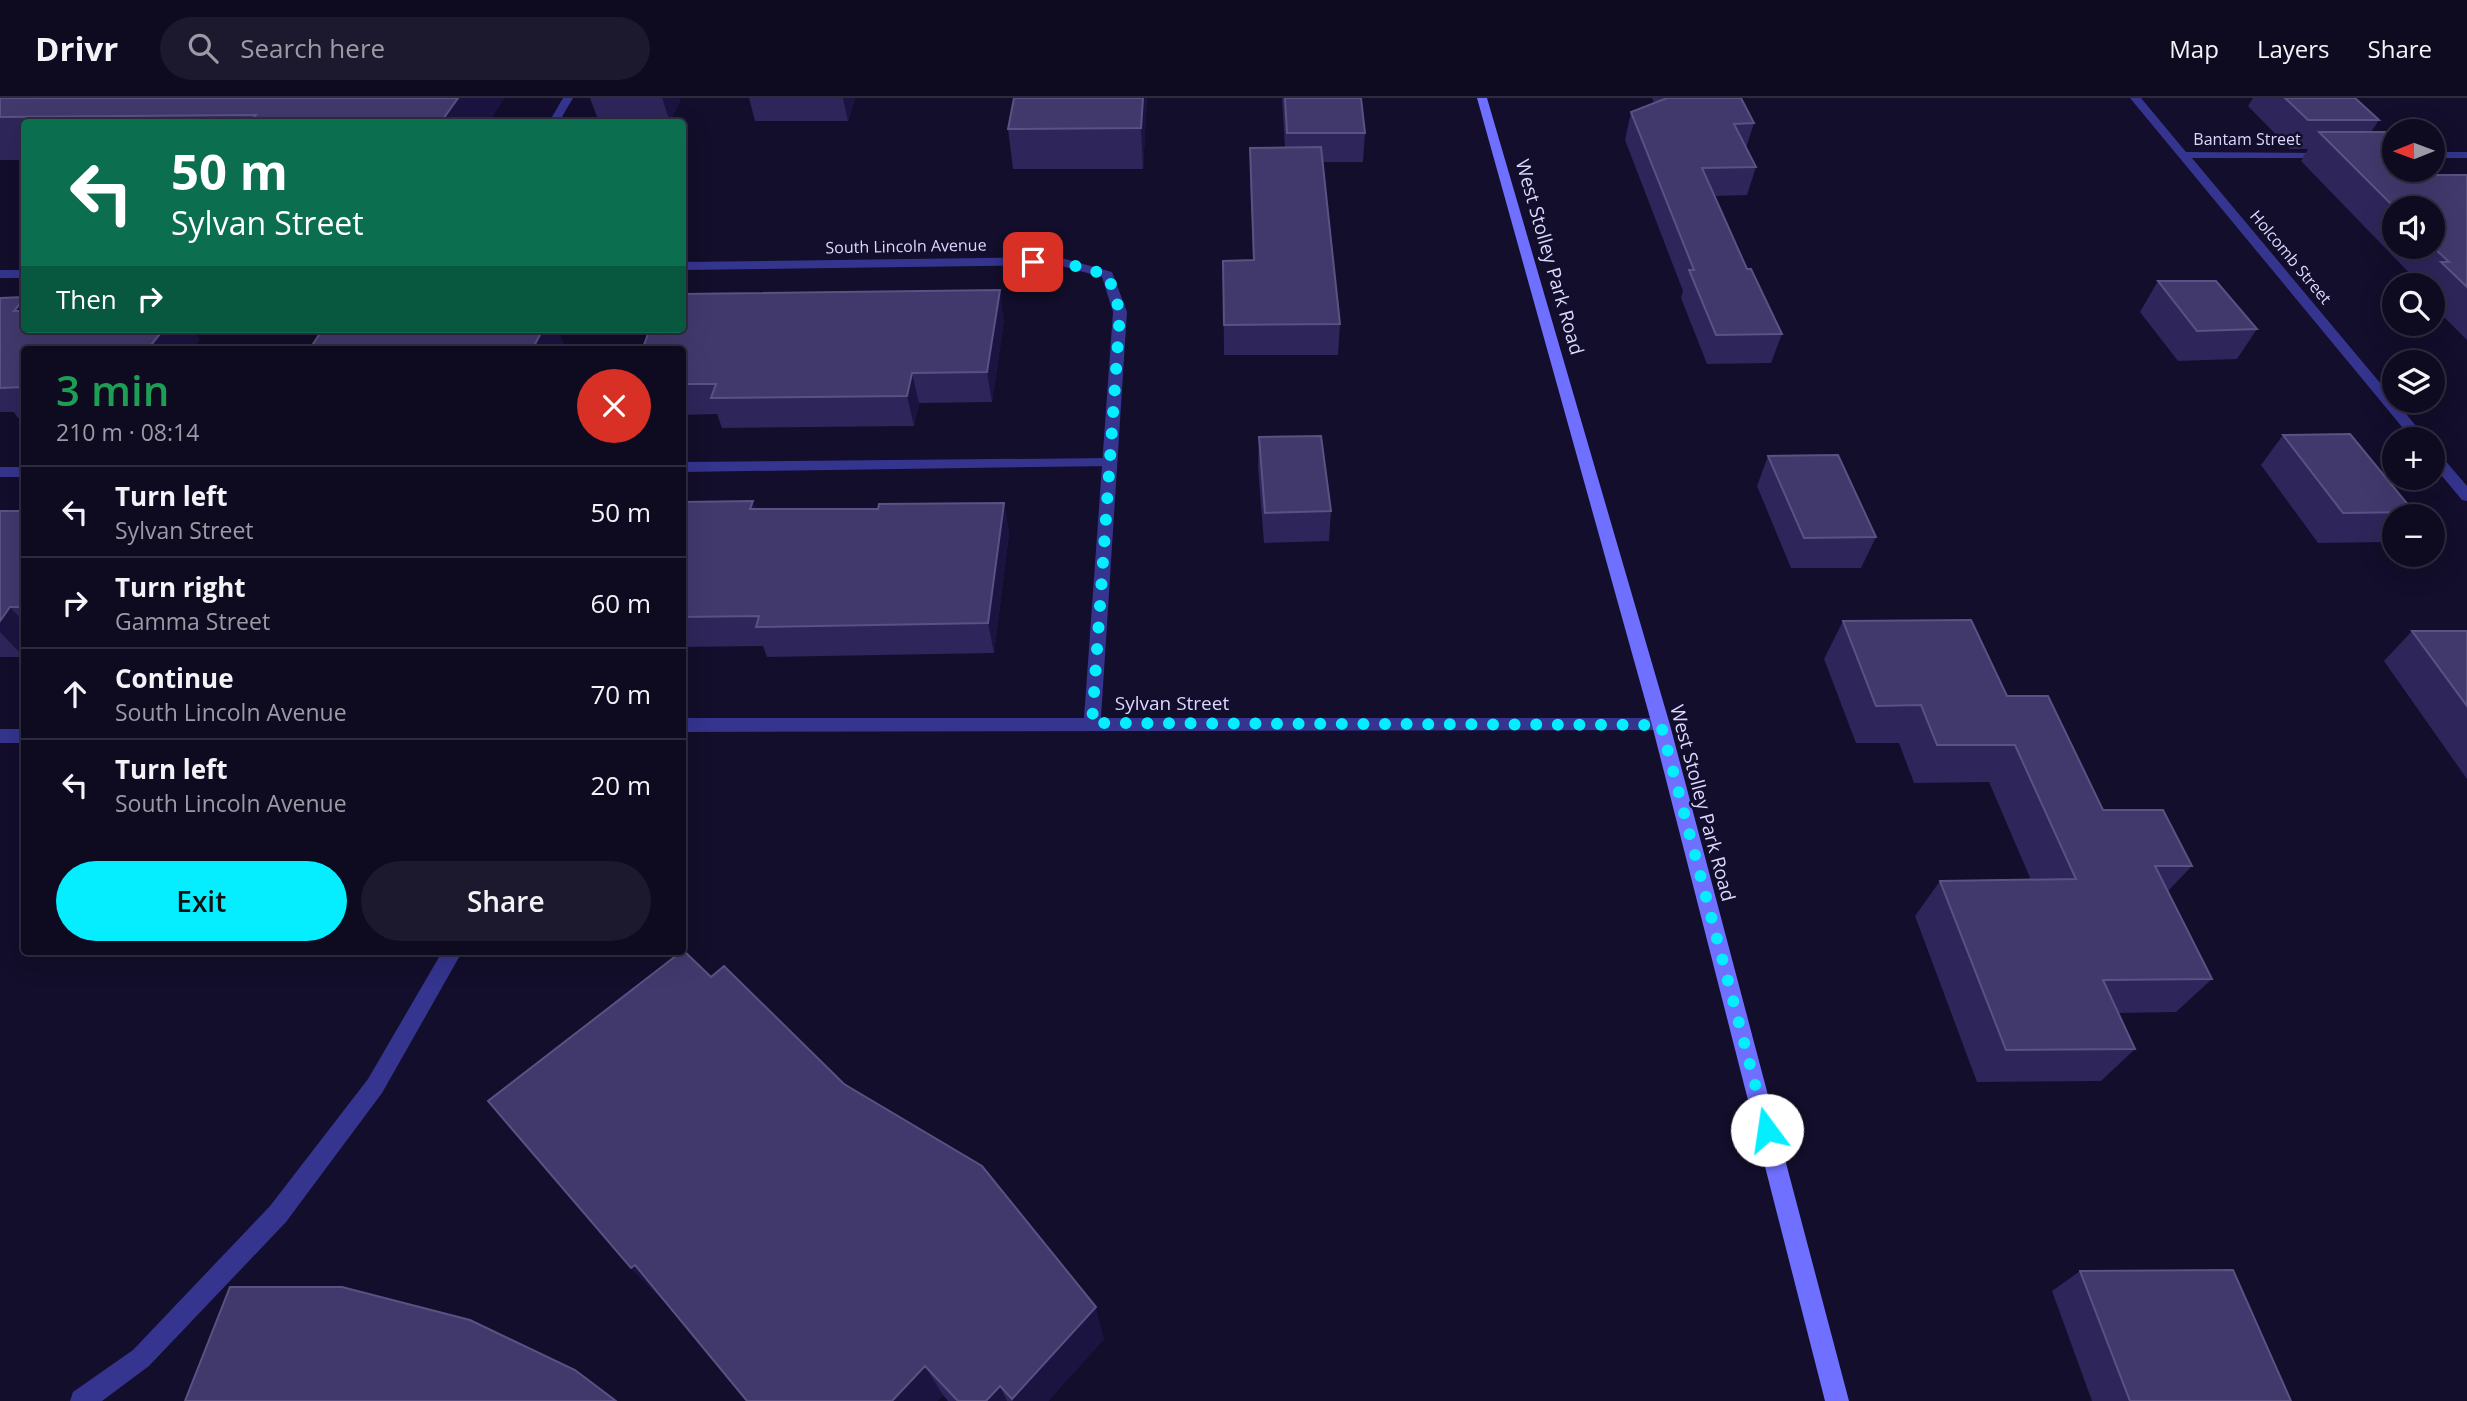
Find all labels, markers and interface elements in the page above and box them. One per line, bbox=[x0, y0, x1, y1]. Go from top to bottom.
search box bbox=[160, 17, 650, 80]
text: Drivr bbox=[35, 26, 118, 71]
icon: search bbox=[184, 29, 222, 67]
text: Search here bbox=[240, 30, 385, 66]
text: Map bbox=[2169, 32, 2219, 65]
text: Layers bbox=[2257, 32, 2330, 65]
text: Share bbox=[2368, 32, 2432, 65]
north arrow bbox=[2382, 119, 2445, 182]
map controls bbox=[2382, 119, 2445, 567]
street label: Bantam Street bbox=[2193, 128, 2301, 150]
text: 50 m bbox=[171, 138, 288, 204]
icon: left bbox=[56, 147, 147, 238]
street label: West Stolley Park Road bbox=[1510, 156, 1590, 358]
button: sound bbox=[2382, 196, 2445, 259]
text: Sylvan Street bbox=[171, 201, 364, 244]
street label: Holcomb Street bbox=[2245, 205, 2337, 309]
pin bbox=[1003, 232, 1063, 292]
street label: South Lincoln Avenue bbox=[825, 234, 987, 258]
icon: arrive bbox=[1014, 243, 1052, 281]
button: search bbox=[2382, 273, 2445, 336]
icon: right bbox=[131, 280, 169, 318]
text: Then bbox=[56, 281, 117, 317]
button: layers bbox=[2382, 350, 2445, 413]
text: 3 min bbox=[56, 361, 169, 418]
button: close bbox=[577, 369, 651, 443]
text: 210 m · 08:14 bbox=[56, 416, 199, 448]
button: + bbox=[2382, 427, 2445, 490]
text: Turn left bbox=[115, 478, 227, 514]
icon: left bbox=[56, 493, 94, 531]
text: 50 m bbox=[590, 494, 651, 530]
button: − bbox=[2382, 504, 2445, 567]
text: Sylvan Street bbox=[115, 514, 254, 546]
text: Turn right bbox=[115, 569, 246, 605]
icon: right bbox=[56, 584, 94, 622]
text: 60 m bbox=[590, 585, 651, 621]
text: Gamma Street bbox=[115, 605, 270, 637]
text: Continue bbox=[115, 660, 234, 696]
icon: ahead bbox=[56, 675, 94, 713]
text: 70 m bbox=[590, 676, 651, 712]
street label: Sylvan Street bbox=[1115, 690, 1229, 716]
text: South Lincoln Avenue bbox=[115, 696, 347, 728]
street label: West Stolley Park Road bbox=[1664, 702, 1742, 904]
text: Turn left bbox=[115, 751, 227, 787]
icon: left bbox=[56, 766, 94, 804]
text: 20 m bbox=[590, 767, 651, 803]
text: South Lincoln Avenue bbox=[115, 787, 347, 819]
button: Exit bbox=[56, 861, 347, 941]
button: Share bbox=[361, 861, 651, 941]
position arrow bbox=[1730, 1093, 1804, 1167]

